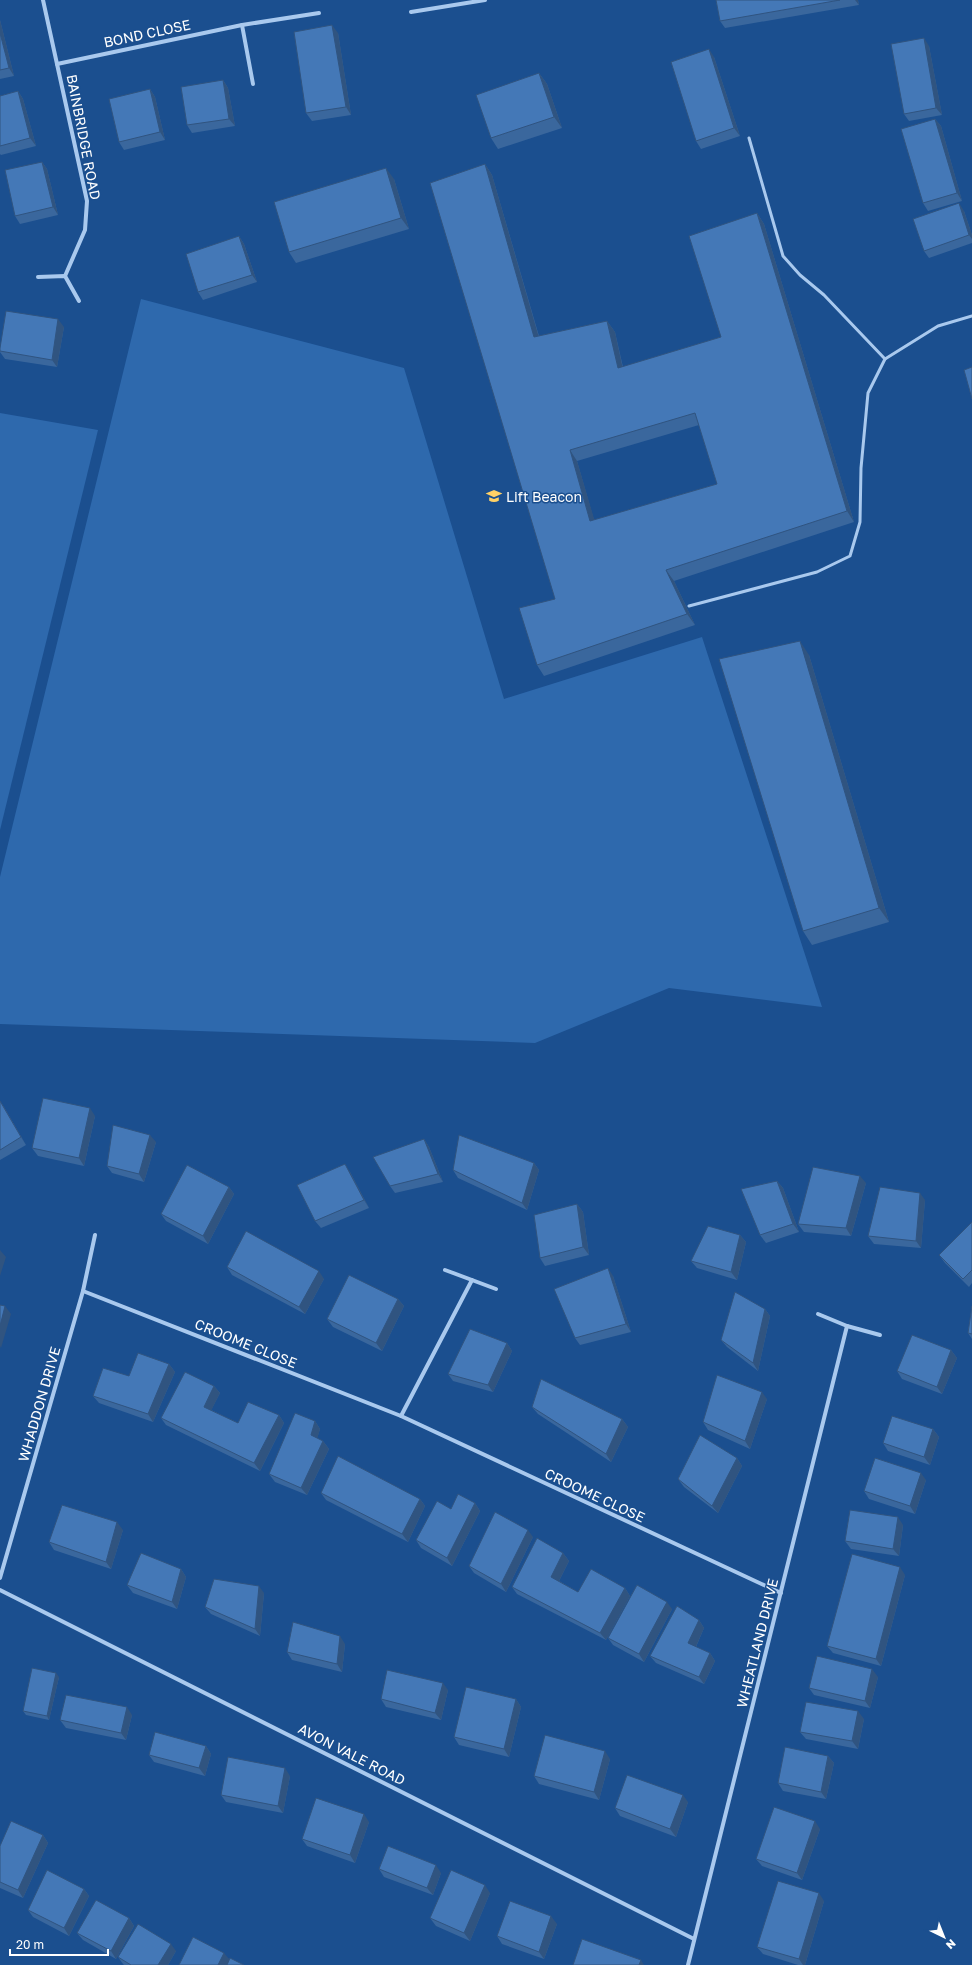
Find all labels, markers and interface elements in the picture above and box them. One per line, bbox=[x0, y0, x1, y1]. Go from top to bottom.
street label: BOND CLOSE bbox=[102, 15, 192, 51]
street label: BAINBRIDGE ROAD bbox=[64, 73, 104, 201]
school or university icon: Lift Beacon bbox=[485, 487, 503, 505]
place label: Lift Beacon bbox=[506, 488, 582, 505]
street label: CROOME CLOSE bbox=[192, 1315, 300, 1371]
street label: WHADDON DRIVE bbox=[14, 1344, 64, 1464]
street label: CROOME CLOSE bbox=[542, 1464, 648, 1526]
street label: WHEATLAND DRIVE bbox=[733, 1576, 781, 1710]
street label: AVON VALE ROAD bbox=[296, 1720, 408, 1788]
north arrow bbox=[924, 1917, 964, 1957]
scale bar bbox=[10, 1931, 108, 1957]
text: 20 m bbox=[16, 1937, 44, 1952]
text: N bbox=[944, 1937, 959, 1952]

